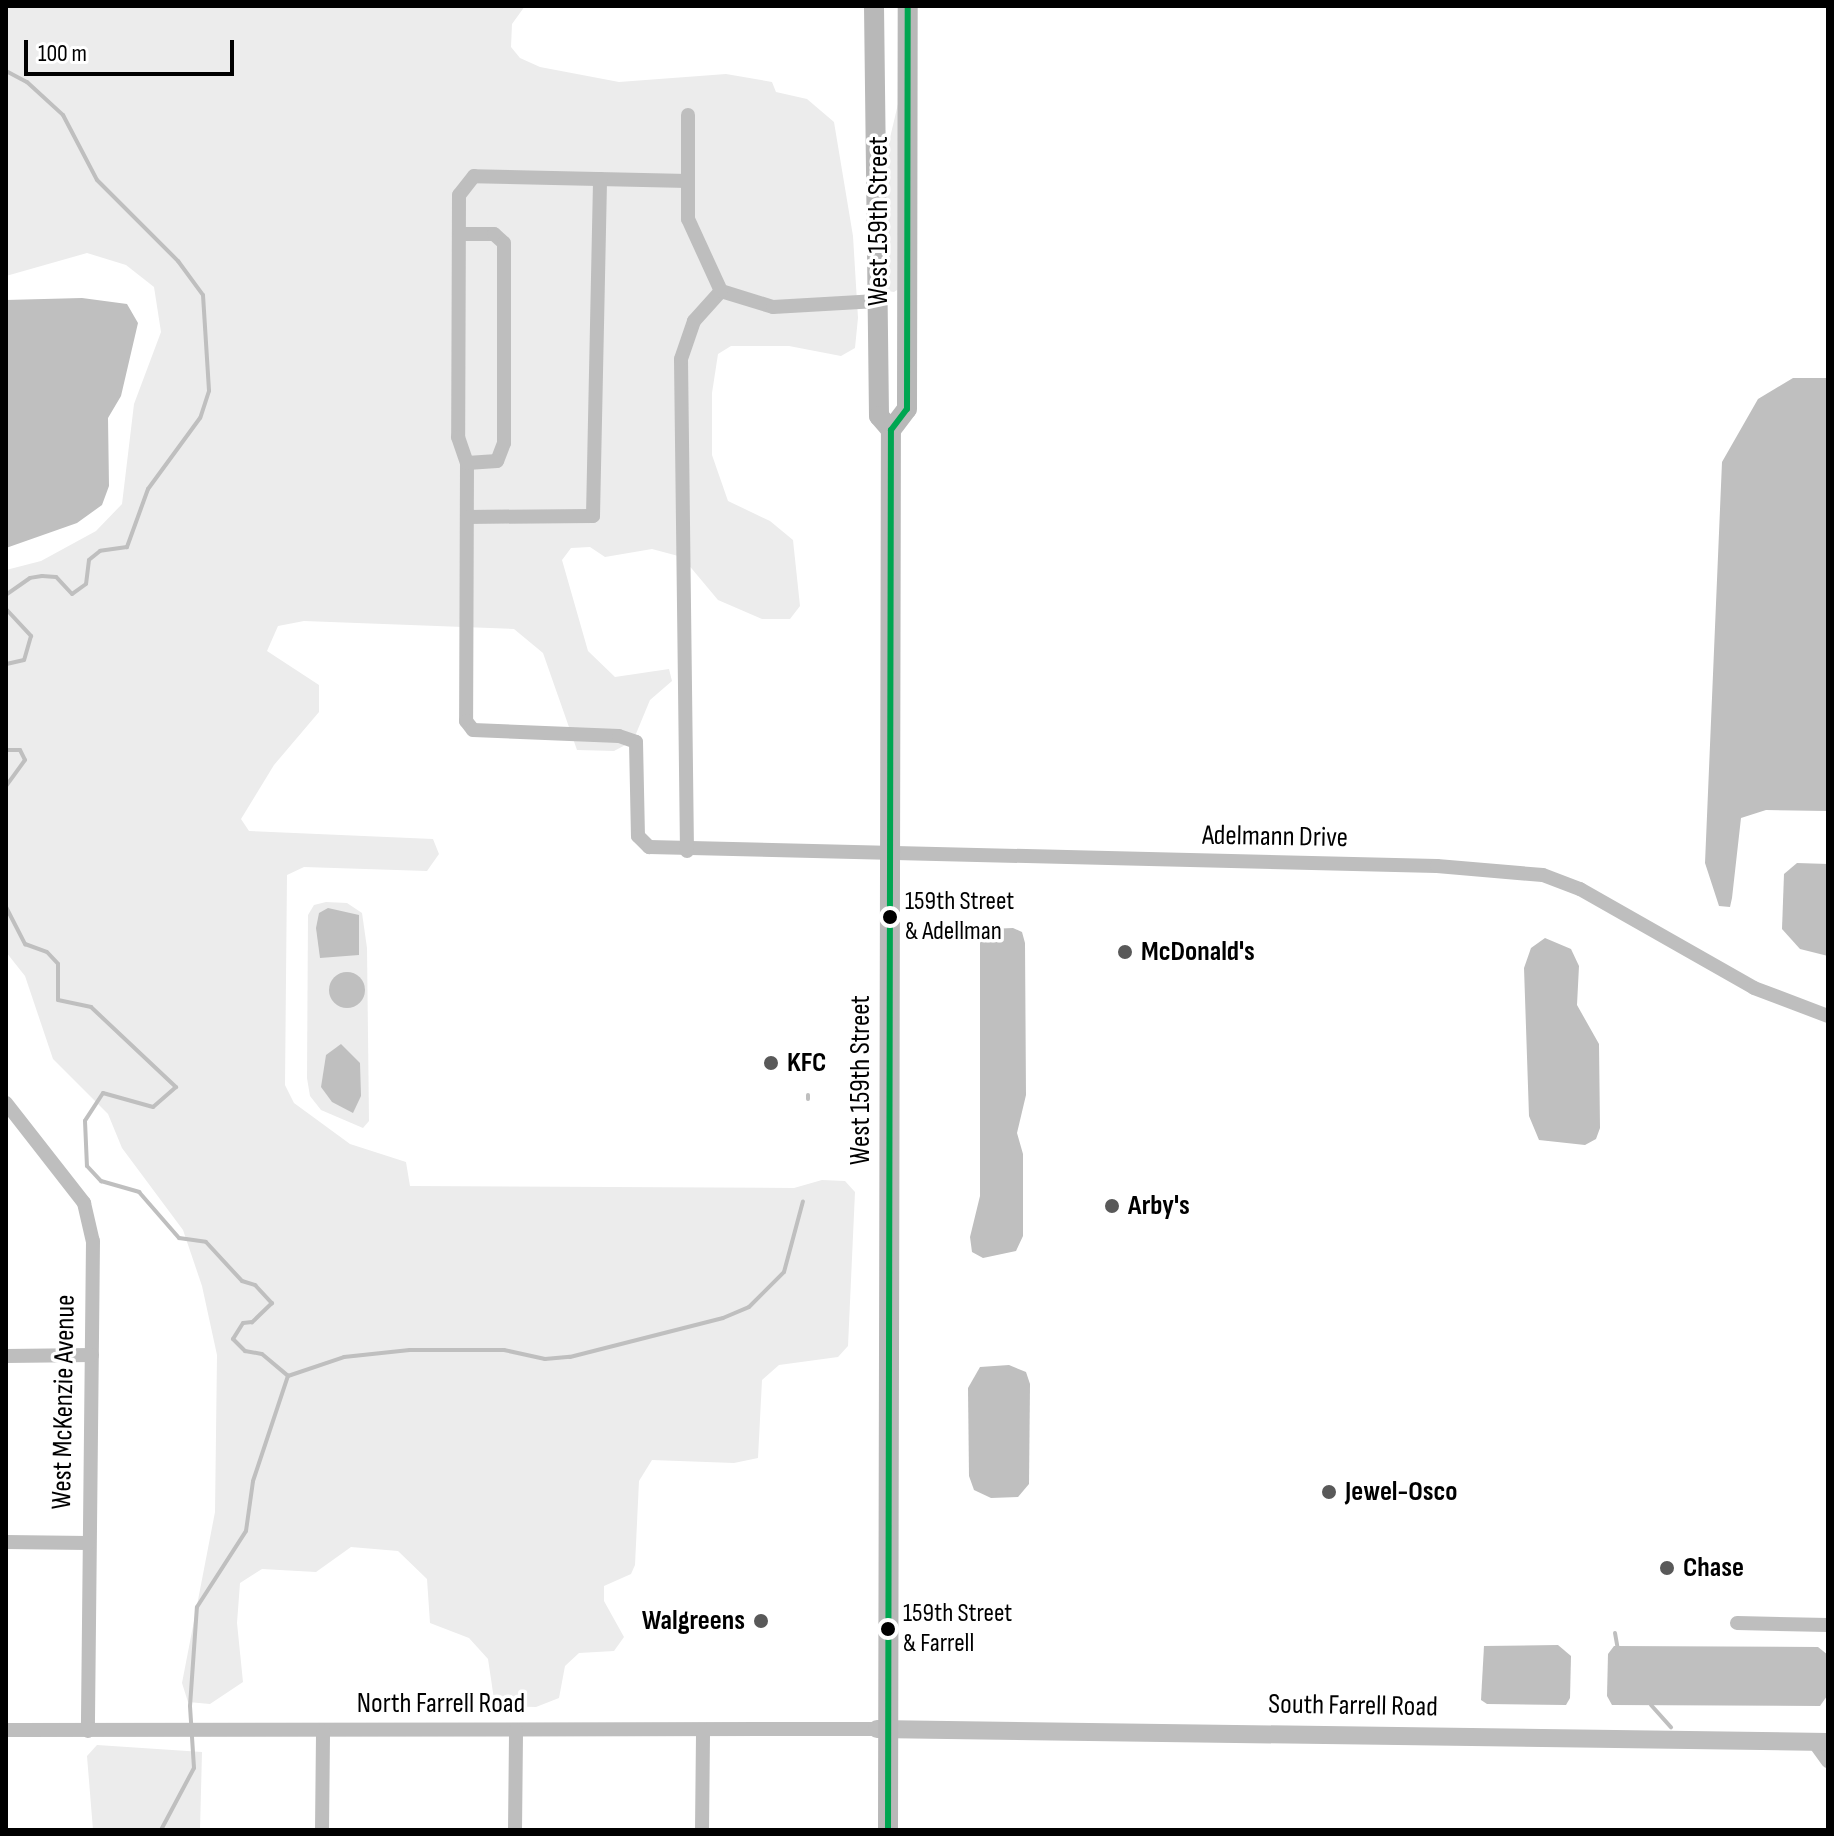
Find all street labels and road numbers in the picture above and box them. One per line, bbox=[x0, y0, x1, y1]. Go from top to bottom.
street label: West 159th Street bbox=[862, 136, 896, 306]
street label: Adelmann Drive bbox=[1202, 819, 1348, 855]
street label: West 159th Street bbox=[844, 995, 878, 1165]
street label: West McKenzie Avenue bbox=[45, 1294, 83, 1510]
street label: North Farrell Road bbox=[357, 1687, 525, 1721]
street label: South Farrell Road bbox=[1268, 1688, 1438, 1724]

